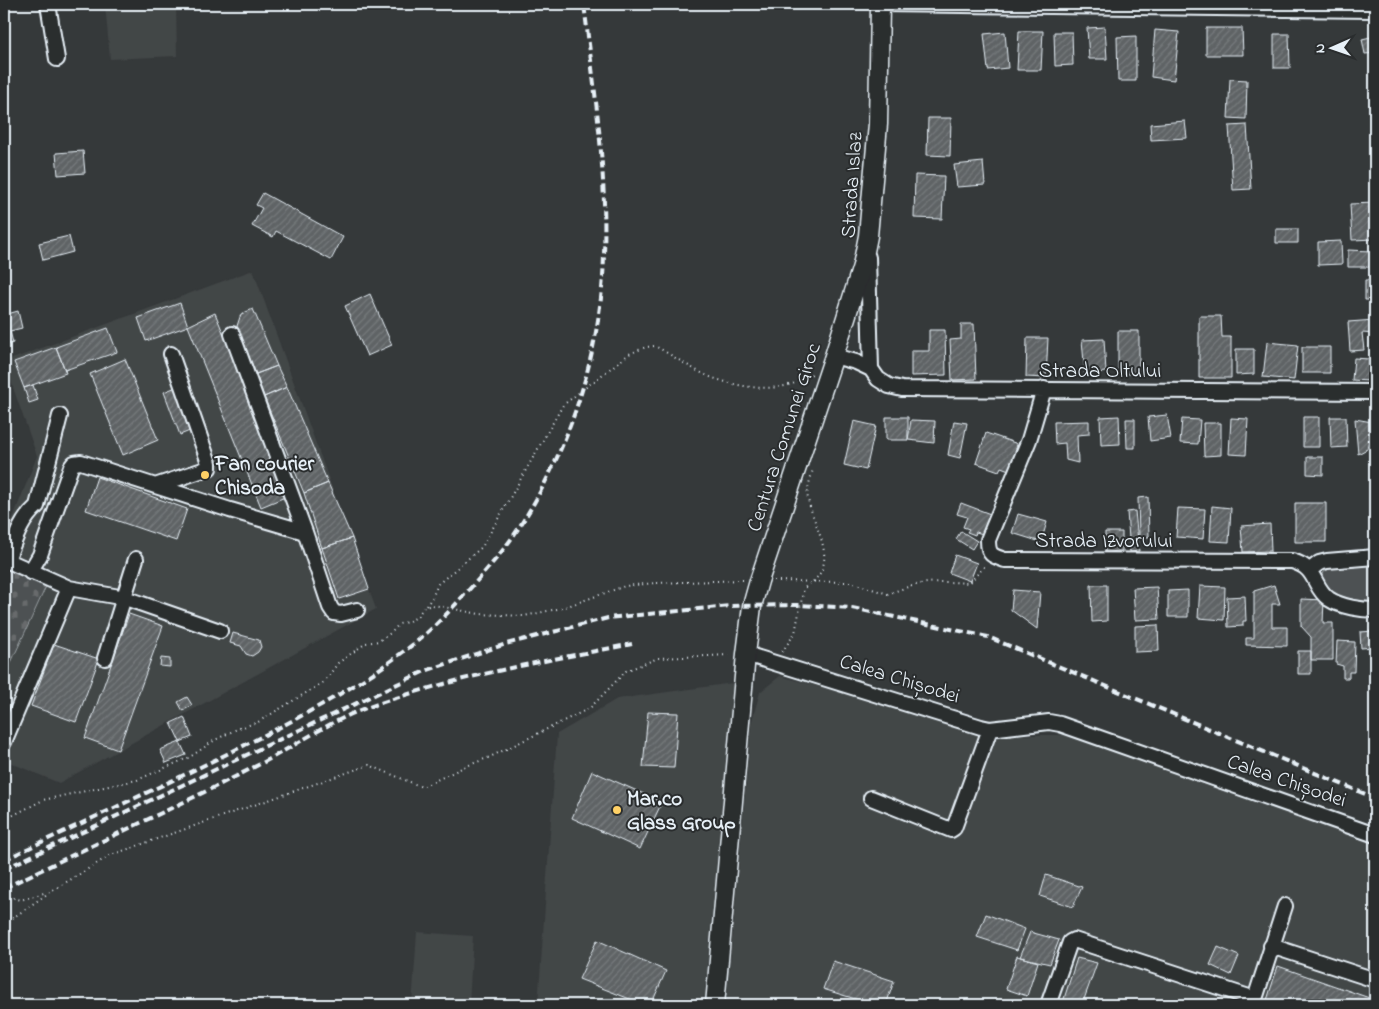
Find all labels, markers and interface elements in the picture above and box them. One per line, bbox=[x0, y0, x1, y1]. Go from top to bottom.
north arrow bbox=[1306, 22, 1356, 72]
text: N bbox=[1310, 43, 1331, 53]
street label: Strada Islaz bbox=[834, 131, 872, 239]
street label: Centura Comunei Giroc bbox=[740, 339, 830, 536]
street label: Strada Oltului bbox=[1039, 357, 1161, 387]
place label: Fan courier Chisoda bbox=[214, 450, 314, 504]
marker: Fan courier Chisoda bbox=[199, 469, 211, 481]
street label: Strada Izvorului bbox=[1035, 527, 1173, 557]
street label: Calea Chișodei bbox=[836, 647, 963, 712]
street label: Calea Chișodei bbox=[1223, 747, 1350, 816]
place label: Mar.co Glass Group bbox=[627, 785, 736, 839]
marker: Mar.co Glass Group bbox=[611, 804, 623, 816]

